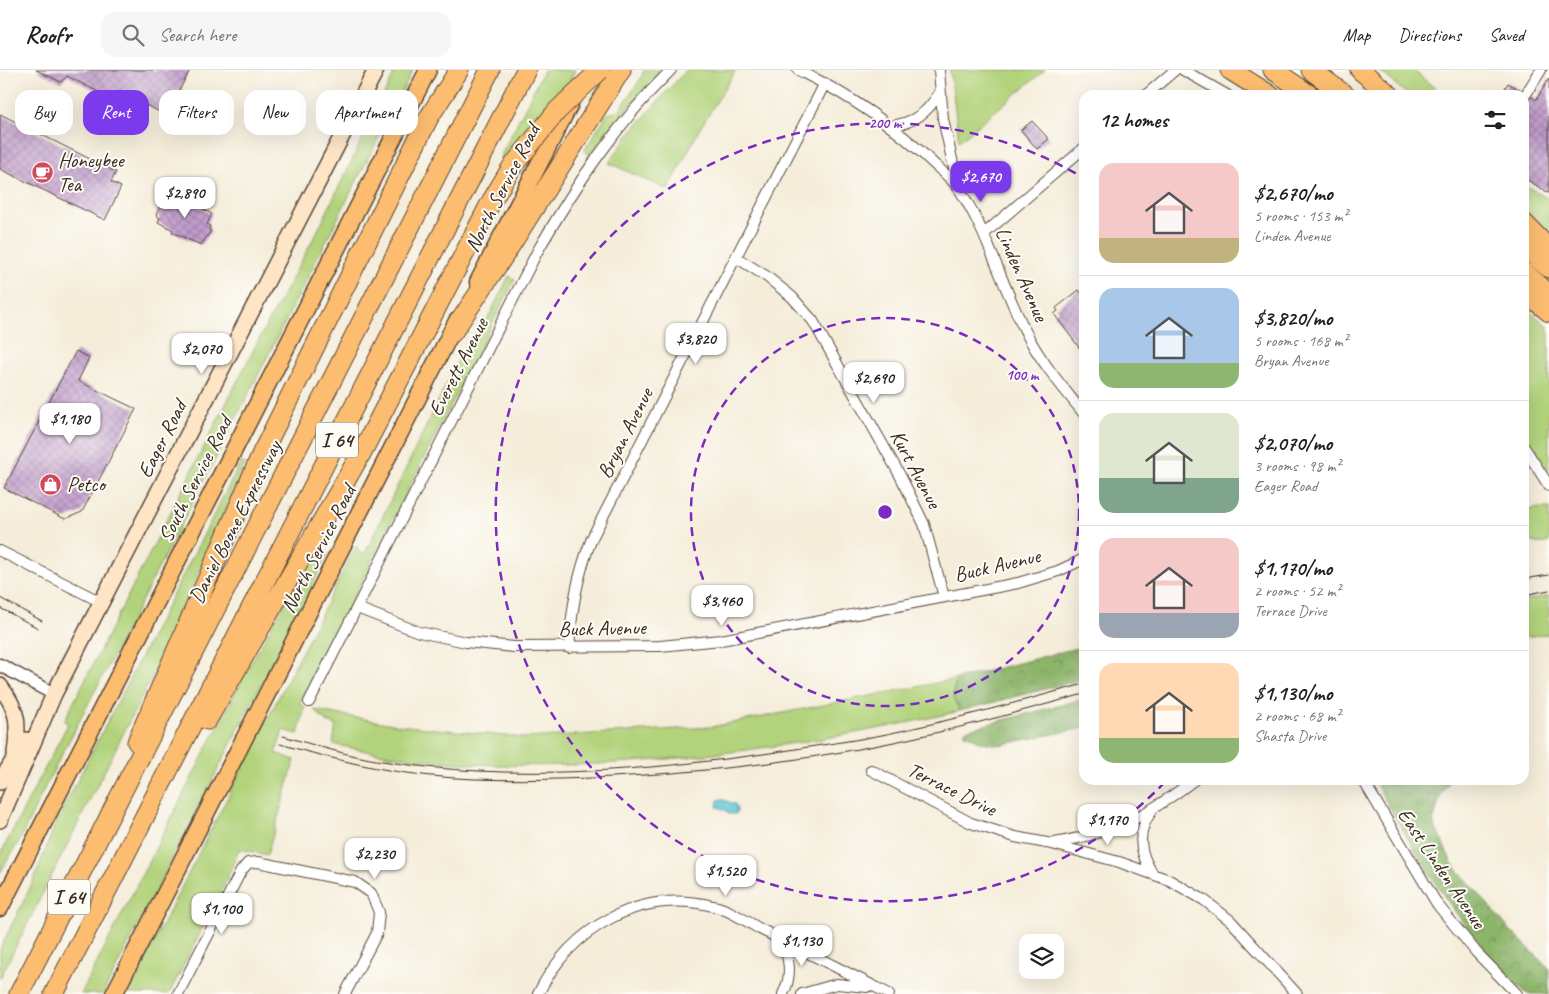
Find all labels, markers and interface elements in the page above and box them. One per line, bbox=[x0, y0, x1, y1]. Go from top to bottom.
search box bbox=[101, 12, 451, 57]
text: Roofr bbox=[25, 20, 71, 50]
icon: search bbox=[119, 21, 147, 49]
text: Search here bbox=[159, 23, 236, 47]
text: Map bbox=[1343, 24, 1370, 46]
text: Directions bbox=[1398, 24, 1461, 46]
text: Saved bbox=[1489, 24, 1524, 46]
chip: Buy bbox=[15, 90, 73, 135]
chip: Rent bbox=[83, 90, 149, 135]
chip: Filters bbox=[159, 90, 234, 135]
chip: New bbox=[244, 90, 306, 135]
chip: Apartment bbox=[316, 90, 418, 135]
icon: filters bbox=[1481, 106, 1509, 134]
text: 12 homes bbox=[1099, 107, 1168, 133]
text: 200 m bbox=[869, 114, 903, 133]
street label: North Service Road bbox=[459, 117, 547, 256]
place label: Honeybee Tea bbox=[58, 147, 126, 197]
cafe icon: Honeybee Tea bbox=[30, 160, 54, 184]
pin: $2,670 bbox=[940, 160, 1022, 203]
text: $2,670 bbox=[961, 167, 1001, 187]
pin: $2,890 bbox=[144, 176, 226, 219]
text: $2,670/mo bbox=[1254, 180, 1333, 206]
text: $2,890 bbox=[166, 183, 204, 203]
icon: home bbox=[1139, 183, 1199, 243]
text: 5 rooms · 153 m² bbox=[1254, 206, 1348, 226]
street label: Linden Avenue bbox=[990, 223, 1055, 326]
text: Linden Avenue bbox=[1254, 226, 1331, 246]
text: $3,820/mo bbox=[1254, 305, 1332, 331]
icon: home bbox=[1139, 308, 1199, 368]
street label: Everett Avenue bbox=[422, 313, 494, 420]
pin: $3,820 bbox=[655, 322, 737, 365]
text: $3,820 bbox=[676, 329, 716, 349]
text: 5 rooms · 168 m² bbox=[1254, 331, 1348, 351]
pin: $2,070 bbox=[161, 332, 243, 375]
text: $2,070 bbox=[182, 339, 222, 359]
text: Bryan Avenue bbox=[1254, 351, 1328, 371]
pin: $2,690 bbox=[833, 362, 915, 404]
text: 100 m bbox=[1006, 366, 1040, 385]
text: $2,690 bbox=[854, 368, 894, 388]
street label: Bryan Avenue bbox=[591, 382, 660, 482]
street label: Eager Road bbox=[132, 394, 194, 482]
pin: $1,180 bbox=[29, 402, 111, 445]
text: $1,180 bbox=[50, 409, 90, 429]
street label: South Service Road bbox=[152, 409, 239, 546]
road number: I 64 bbox=[316, 422, 358, 458]
street label: Kurt Avenue bbox=[885, 425, 948, 515]
text: $2,070/mo bbox=[1254, 430, 1332, 456]
icon: home bbox=[1139, 433, 1199, 493]
street label: Daniel Boone Expressway bbox=[183, 435, 288, 608]
text: 3 rooms · 98 m² bbox=[1254, 456, 1340, 476]
place label: Petco bbox=[67, 471, 107, 497]
shop icon: Petco bbox=[39, 472, 63, 496]
text: Eager Road bbox=[1254, 476, 1317, 496]
street label: North Service Road bbox=[275, 478, 363, 617]
centre of rings bbox=[876, 503, 894, 521]
street label: Buck Avenue bbox=[952, 542, 1045, 587]
text: $1,170/mo bbox=[1254, 555, 1332, 581]
icon: home bbox=[1139, 558, 1199, 618]
text: 2 rooms · 52 m² bbox=[1254, 581, 1340, 601]
pin: $3,460 bbox=[681, 584, 763, 627]
text: $3,460 bbox=[702, 591, 742, 611]
text: Terrace Drive bbox=[1254, 601, 1327, 621]
street label: Buck Avenue bbox=[558, 614, 648, 642]
text: $1,130/mo bbox=[1254, 680, 1332, 706]
icon: home bbox=[1139, 683, 1199, 743]
text: 2 rooms · 68 m² bbox=[1254, 706, 1340, 726]
text: Shasta Drive bbox=[1254, 726, 1326, 746]
street label: Terrace Drive bbox=[903, 756, 1002, 822]
street label: East Linden Avenue bbox=[1392, 803, 1493, 934]
pin: $1,170 bbox=[1067, 804, 1149, 846]
text: $1,170 bbox=[1088, 810, 1128, 830]
pin: $2,230 bbox=[334, 838, 416, 880]
text: $2,230 bbox=[355, 844, 395, 864]
pin: $1,520 bbox=[685, 854, 767, 897]
text: $1,520 bbox=[707, 861, 745, 881]
road number: I 64 bbox=[48, 880, 90, 914]
pin: $1,100 bbox=[181, 892, 263, 935]
text: $1,100 bbox=[202, 899, 242, 919]
pin: $1,130 bbox=[761, 924, 843, 967]
text: $1,130 bbox=[782, 931, 822, 951]
map controls bbox=[1019, 934, 1064, 979]
button: layers bbox=[1019, 934, 1064, 979]

